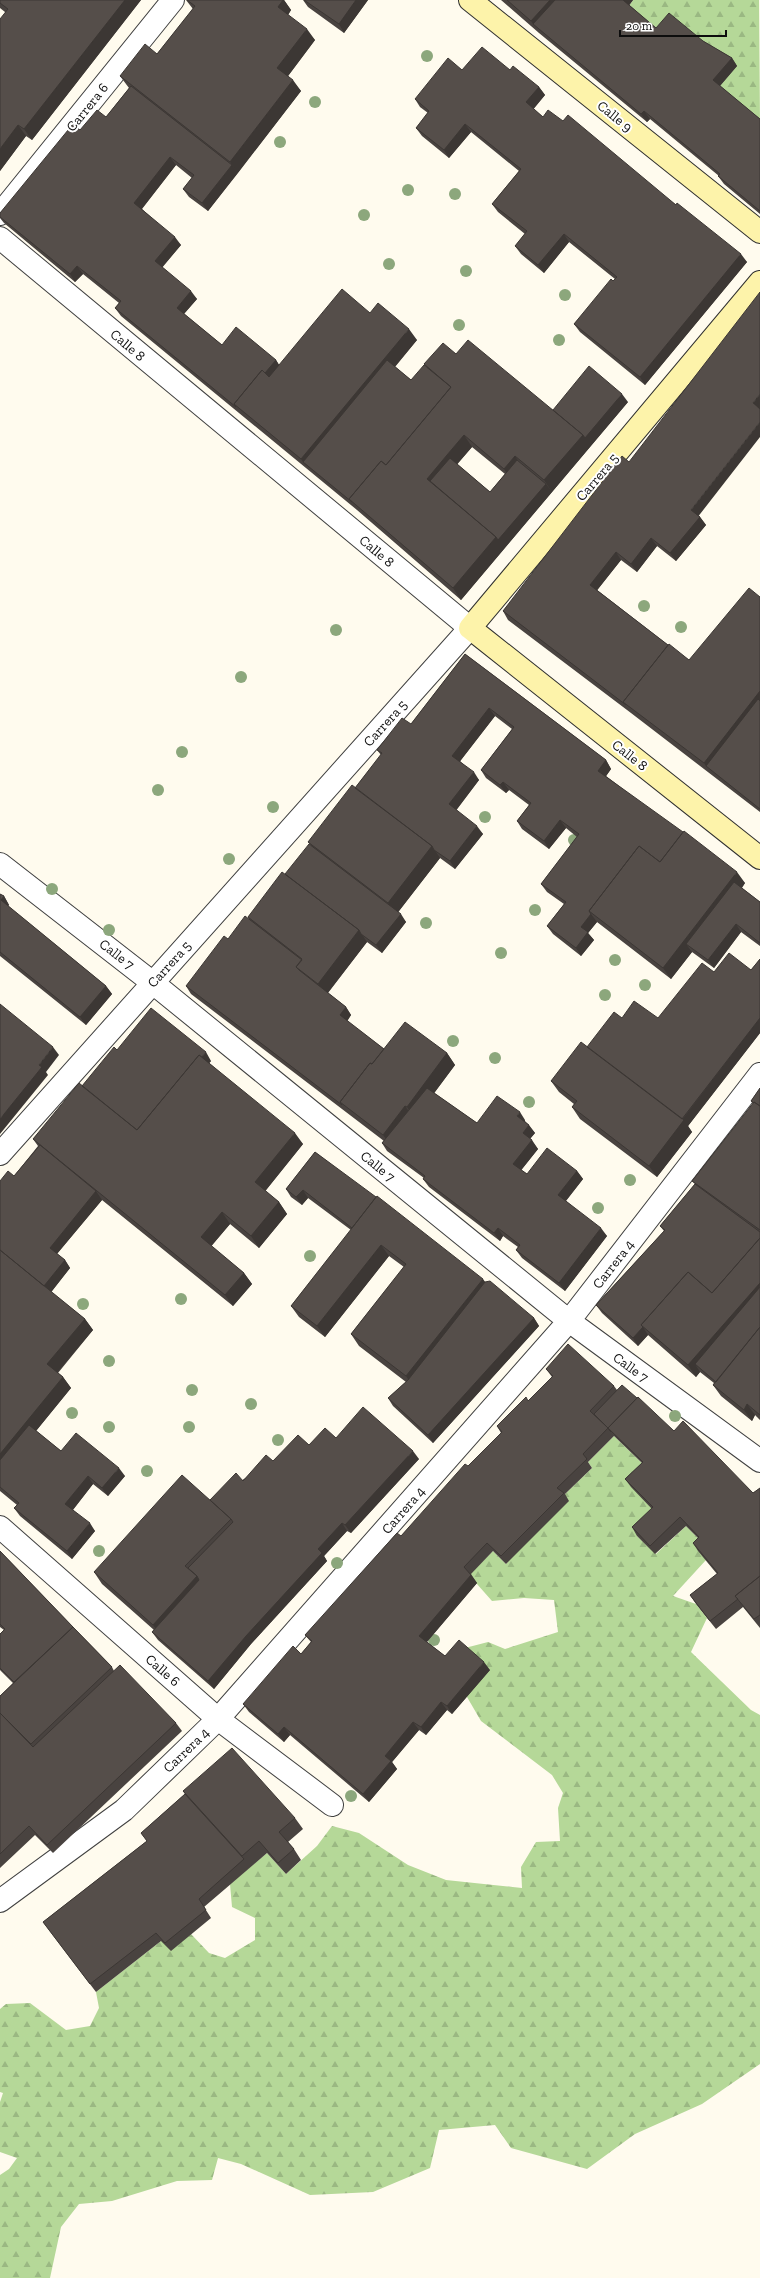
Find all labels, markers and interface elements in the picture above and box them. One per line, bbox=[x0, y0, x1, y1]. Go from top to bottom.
scale bar bbox=[620, 12, 726, 38]
text: 20 m bbox=[626, 19, 653, 33]
street label: Carrera 6 bbox=[63, 80, 112, 135]
street label: Calle 9 bbox=[594, 97, 636, 136]
street label: Calle 8 bbox=[107, 326, 149, 365]
street label: Carrera 5 bbox=[573, 450, 622, 505]
street label: Calle 8 bbox=[356, 532, 398, 571]
street label: Carrera 5 bbox=[360, 696, 411, 750]
street label: Calle 8 bbox=[608, 736, 651, 775]
street label: Calle 7 bbox=[96, 936, 138, 974]
street label: Carrera 5 bbox=[144, 937, 195, 991]
street label: Calle 7 bbox=[357, 1147, 399, 1186]
street label: Carrera 4 bbox=[589, 1236, 638, 1292]
street label: Calle 7 bbox=[610, 1349, 652, 1386]
street label: Carrera 4 bbox=[378, 1483, 429, 1538]
street label: Calle 6 bbox=[142, 1651, 184, 1690]
street label: Carrera 4 bbox=[160, 1724, 213, 1776]

